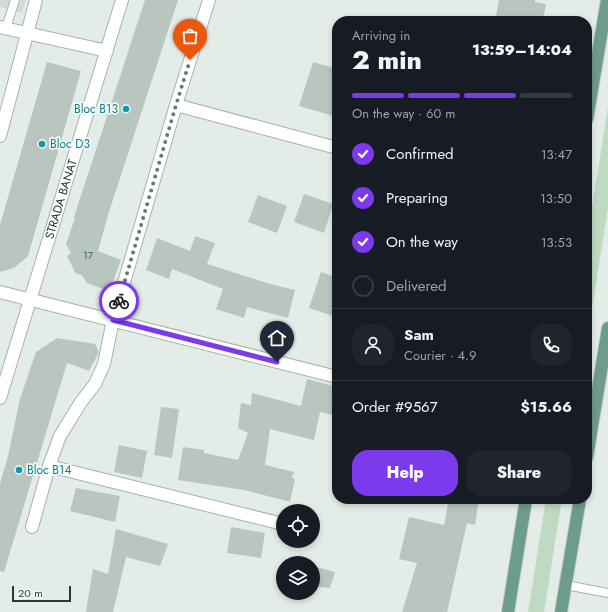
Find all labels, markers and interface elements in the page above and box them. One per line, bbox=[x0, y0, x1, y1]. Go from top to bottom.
pin bbox=[173, 19, 207, 60]
icon: bag bbox=[179, 25, 201, 47]
text: Arriving in bbox=[352, 26, 410, 45]
text: 13:59–14:04 bbox=[472, 39, 572, 61]
text: 2 min bbox=[352, 41, 422, 79]
place label: Bloc B13 bbox=[74, 100, 118, 118]
marker: Bloc B13 bbox=[121, 104, 131, 114]
text: On the way · 60 m bbox=[352, 104, 455, 123]
place label: Bloc D3 bbox=[50, 135, 91, 153]
marker: Bloc D3 bbox=[37, 139, 47, 149]
icon: check bbox=[352, 143, 374, 165]
text: Confirmed bbox=[386, 143, 454, 165]
text: 13:47 bbox=[541, 145, 572, 164]
street label: STRADA BANAT bbox=[40, 157, 82, 241]
icon: check bbox=[352, 187, 374, 209]
text: Preparing bbox=[386, 187, 448, 209]
text: 13:50 bbox=[540, 189, 572, 208]
icon: check bbox=[352, 231, 374, 253]
text: On the way bbox=[386, 231, 458, 253]
text: 13:53 bbox=[541, 233, 572, 252]
house number: 17 bbox=[83, 248, 94, 263]
text: Delivered bbox=[386, 275, 447, 297]
courier bbox=[99, 281, 139, 321]
icon: bike bbox=[108, 290, 130, 312]
pin bbox=[260, 321, 294, 362]
button: person bbox=[352, 324, 394, 366]
text: Sam bbox=[404, 324, 434, 346]
button: phone bbox=[530, 324, 572, 366]
icon: home bbox=[266, 327, 288, 349]
text: Courier · 4.9 bbox=[404, 346, 477, 365]
text: Order #9567 bbox=[352, 396, 438, 418]
text: $15.66 bbox=[520, 396, 572, 418]
button: Help bbox=[352, 450, 458, 496]
button: Share bbox=[466, 450, 572, 496]
place label: Bloc B14 bbox=[27, 461, 71, 479]
marker: Bloc B14 bbox=[14, 465, 24, 475]
map controls bbox=[276, 504, 320, 600]
button: locate bbox=[276, 504, 320, 548]
button: layers bbox=[276, 556, 320, 600]
scale bar bbox=[12, 584, 71, 603]
text: 20 m bbox=[18, 585, 43, 601]

